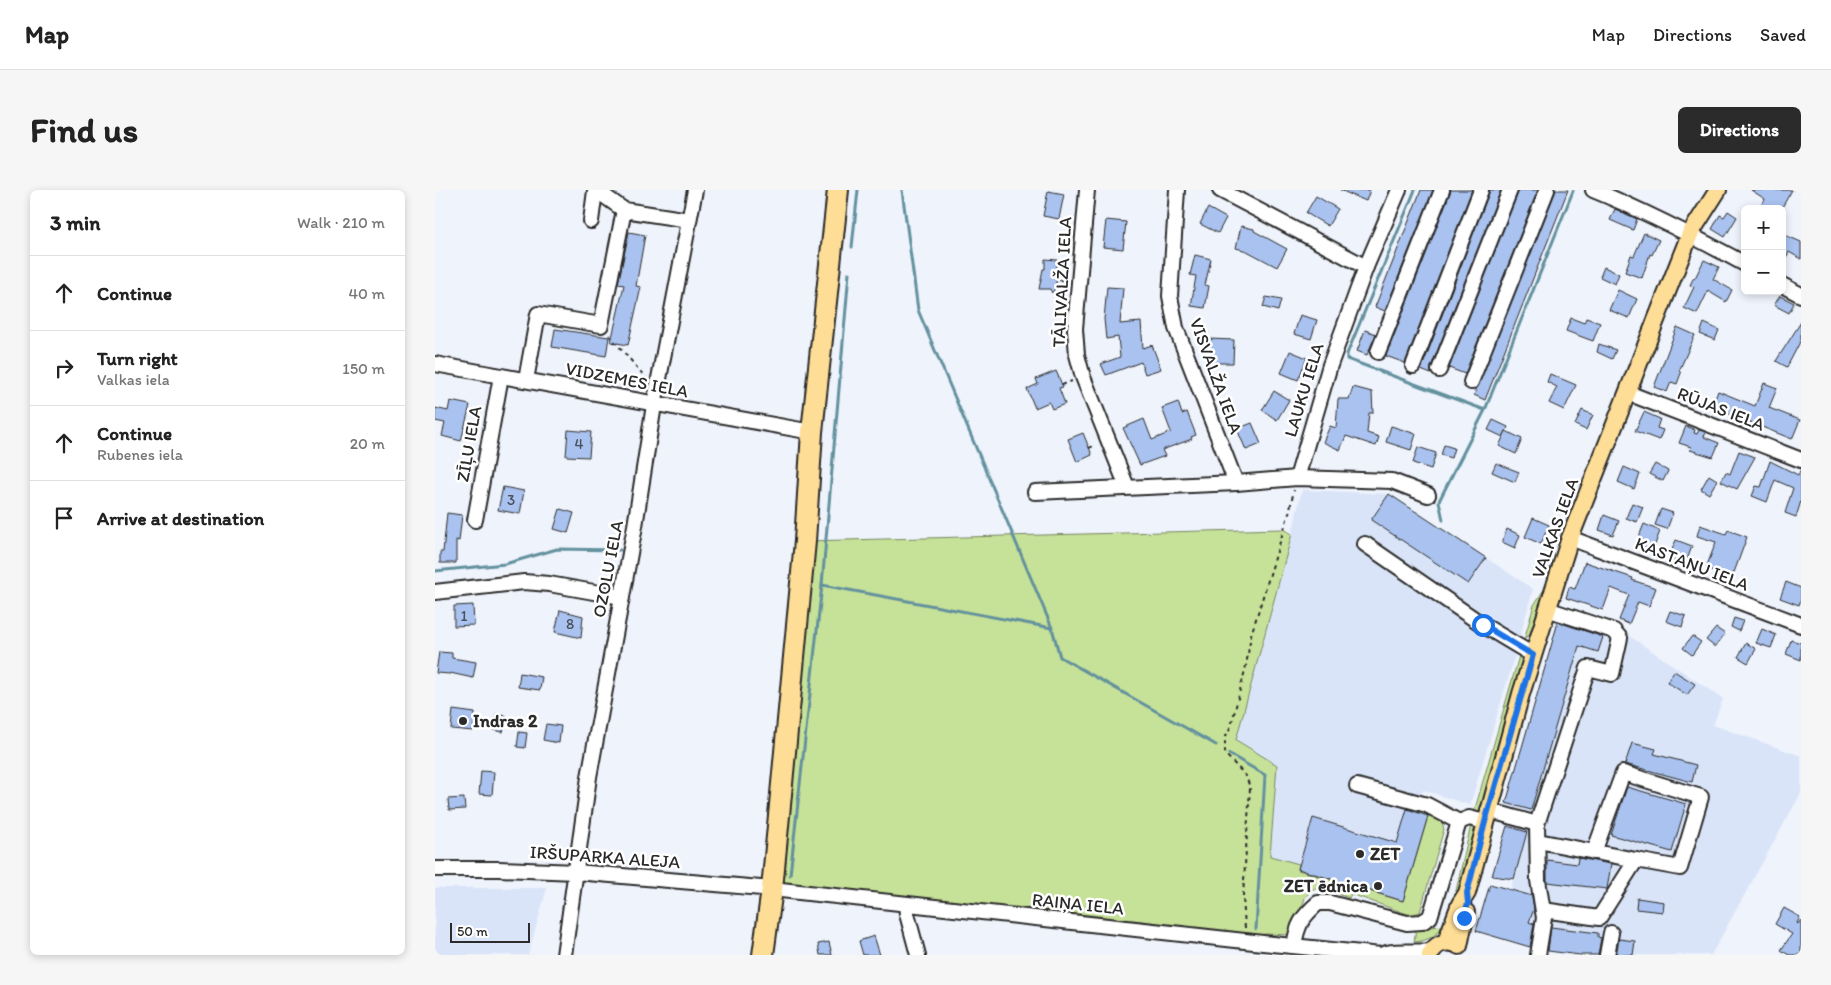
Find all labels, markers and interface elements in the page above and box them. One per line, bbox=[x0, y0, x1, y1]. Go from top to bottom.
text: Map bbox=[25, 20, 69, 49]
text: Map bbox=[1592, 24, 1625, 46]
text: Directions bbox=[1653, 24, 1732, 46]
text: Saved bbox=[1760, 24, 1806, 46]
button: Directions bbox=[1678, 107, 1801, 153]
text: Find us bbox=[30, 109, 138, 151]
map controls bbox=[1741, 205, 1786, 295]
button: + bbox=[1741, 205, 1786, 250]
text: 3 min bbox=[50, 210, 100, 235]
text: Walk · 210 m bbox=[297, 213, 385, 232]
street label: TĀLIVALŽA IELA bbox=[1048, 216, 1076, 348]
button: − bbox=[1741, 250, 1786, 295]
icon: ahead bbox=[50, 279, 78, 307]
text: Continue bbox=[97, 282, 172, 305]
text: 40 m bbox=[348, 284, 385, 303]
street label: VISVALŽA IELA bbox=[1185, 315, 1247, 437]
street label: LAUKU IELA bbox=[1279, 340, 1329, 440]
text: Turn right bbox=[97, 347, 178, 370]
icon: right bbox=[50, 354, 78, 382]
street label: VIDZEMES IELA bbox=[564, 357, 691, 403]
text: 150 m bbox=[342, 359, 385, 378]
text: Valkas iela bbox=[97, 370, 170, 389]
street label: RŪJAS IELA bbox=[1674, 382, 1768, 436]
street label: ZĪĻU IELA bbox=[451, 404, 487, 484]
text: Continue bbox=[97, 422, 172, 445]
icon: ahead bbox=[50, 429, 78, 457]
text: 20 m bbox=[350, 434, 385, 453]
house number: 4 bbox=[574, 435, 584, 453]
text: Rubenes iela bbox=[97, 445, 183, 464]
street label: VALKAS IELA bbox=[1527, 474, 1583, 581]
house number: 3 bbox=[507, 491, 515, 509]
icon: arrive bbox=[50, 504, 78, 532]
text: Arrive at destination bbox=[97, 507, 264, 530]
street label: OZOLU IELA bbox=[588, 518, 628, 620]
street label: KASTAŅU IELA bbox=[1632, 532, 1753, 596]
house number: 1 bbox=[461, 607, 468, 625]
route start bbox=[1472, 614, 1495, 637]
house number: 8 bbox=[566, 615, 574, 633]
place label: Indras 2 bbox=[473, 710, 538, 732]
marker: Indras 2 bbox=[457, 715, 469, 727]
street label: IRŠUPARKA ALEJA bbox=[529, 841, 681, 873]
place label: ZET bbox=[1370, 843, 1401, 865]
marker: ZET bbox=[1354, 848, 1366, 860]
place label: ZET ēdnica bbox=[1284, 875, 1368, 897]
marker: ZET ēdnica bbox=[1372, 880, 1384, 892]
street label: RAIŅA IELA bbox=[1031, 888, 1125, 920]
route end bbox=[1453, 907, 1476, 930]
scale bar bbox=[450, 920, 530, 943]
text: 50 m bbox=[457, 923, 488, 940]

